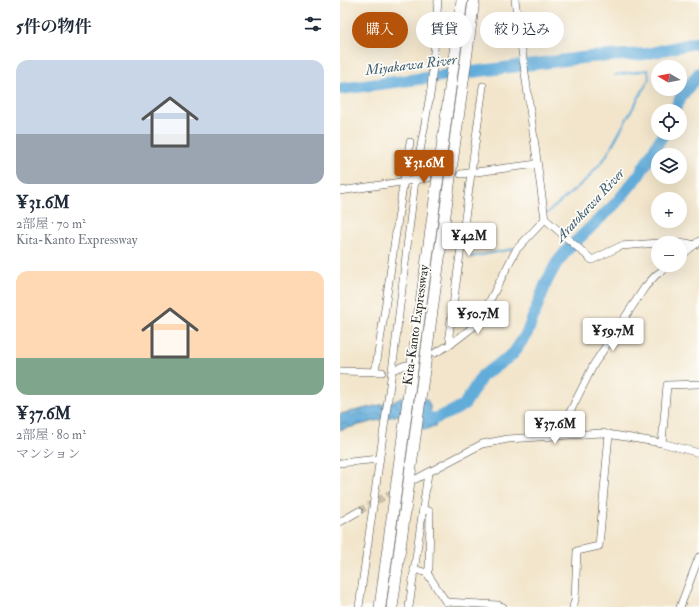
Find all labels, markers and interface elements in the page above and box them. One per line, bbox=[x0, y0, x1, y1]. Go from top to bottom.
chip: 購入 bbox=[352, 12, 408, 48]
chip: 賃貸 bbox=[416, 12, 472, 48]
chip: 絞り込み bbox=[480, 12, 564, 48]
icon: filters bbox=[302, 13, 324, 35]
text: 5件の物件 bbox=[16, 16, 91, 37]
water label: Miyakawa River bbox=[363, 51, 458, 79]
north arrow bbox=[651, 60, 687, 96]
map controls bbox=[651, 60, 687, 272]
icon: home bbox=[134, 86, 206, 158]
button: locate bbox=[651, 104, 687, 140]
button: layers bbox=[651, 148, 687, 184]
pin: ¥31.6M bbox=[391, 150, 457, 184]
text: ¥31.6M bbox=[403, 155, 445, 171]
water label: Aratokawa River bbox=[550, 164, 629, 247]
text: ¥31.6M bbox=[16, 192, 70, 213]
button: + bbox=[651, 192, 687, 228]
text: 2部屋 · 70 m² bbox=[16, 216, 86, 232]
pin: ¥42M bbox=[445, 223, 493, 257]
text: ¥42M bbox=[451, 228, 487, 244]
text: Kita-Kanto Expressway bbox=[16, 232, 137, 248]
button: − bbox=[651, 236, 687, 272]
street label: Kita-Kanto Expressway bbox=[400, 263, 433, 386]
icon: home bbox=[134, 297, 206, 369]
pin: ¥50.7M bbox=[445, 301, 511, 335]
text: ¥50.7M bbox=[457, 306, 499, 322]
pin: ¥59.7M bbox=[580, 318, 646, 352]
text: ¥59.7M bbox=[592, 323, 634, 339]
text: ¥37.6M bbox=[16, 403, 71, 424]
pin: ¥37.6M bbox=[522, 411, 588, 445]
text: ¥37.6M bbox=[534, 416, 576, 432]
text: 2部屋 · 80 m² bbox=[16, 427, 86, 443]
text: マンション bbox=[16, 446, 80, 462]

